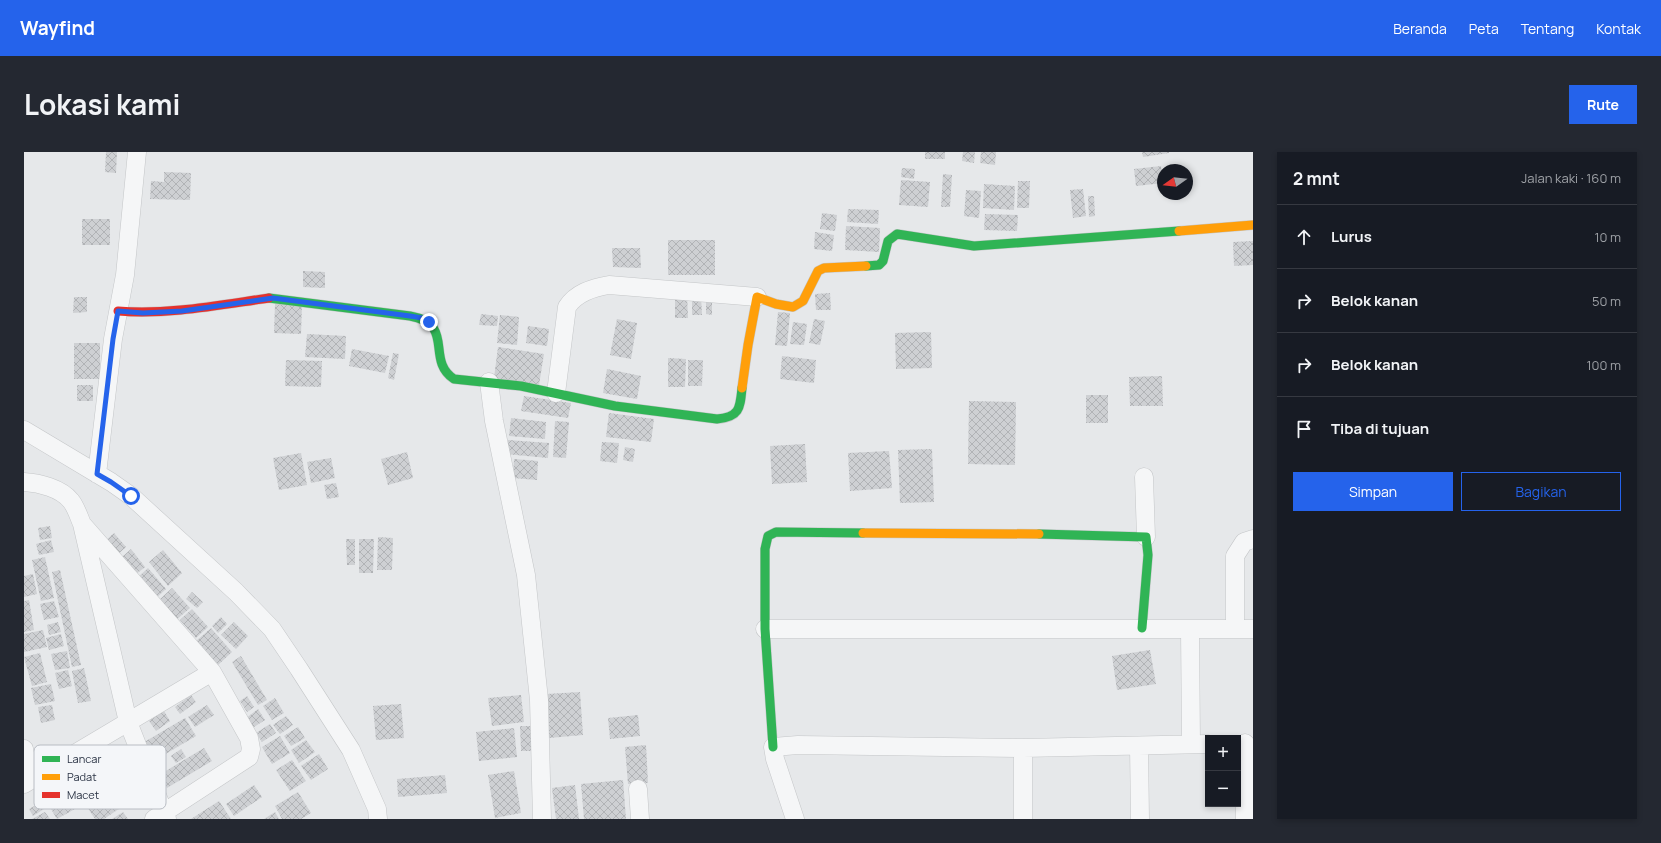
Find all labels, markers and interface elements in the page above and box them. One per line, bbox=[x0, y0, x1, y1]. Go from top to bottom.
text: Wayfind bbox=[20, 15, 95, 41]
text: Beranda bbox=[1393, 19, 1447, 38]
text: Peta bbox=[1469, 19, 1499, 38]
text: Tentang bbox=[1521, 19, 1574, 38]
text: Kontak bbox=[1596, 19, 1641, 38]
text: Lokasi kami bbox=[24, 85, 180, 123]
button: Rute bbox=[1569, 85, 1637, 124]
north arrow bbox=[1157, 164, 1193, 200]
text: 2 mnt bbox=[1293, 167, 1340, 190]
text: Jalan kaki · 160 m bbox=[1521, 169, 1621, 187]
icon: ahead bbox=[1293, 226, 1315, 248]
text: Lurus bbox=[1331, 226, 1372, 247]
text: 10 m bbox=[1594, 228, 1621, 246]
icon: right bbox=[1293, 290, 1315, 312]
text: Belok kanan bbox=[1331, 290, 1418, 311]
text: 50 m bbox=[1592, 292, 1621, 310]
route end bbox=[420, 313, 438, 331]
icon: right bbox=[1293, 354, 1315, 376]
text: Belok kanan bbox=[1331, 354, 1418, 375]
text: 100 m bbox=[1586, 356, 1621, 374]
icon: arrive bbox=[1293, 418, 1315, 440]
text: Tiba di tujuan bbox=[1331, 418, 1429, 439]
button: Simpan bbox=[1293, 472, 1453, 511]
button: Bagikan bbox=[1461, 472, 1621, 511]
route start bbox=[122, 487, 140, 505]
map controls bbox=[1205, 735, 1241, 807]
button: + bbox=[1205, 735, 1241, 771]
legend bbox=[34, 745, 166, 809]
text: Lancar bbox=[67, 751, 101, 766]
text: Padat bbox=[67, 769, 97, 784]
button: − bbox=[1205, 771, 1241, 807]
text: Macet bbox=[67, 787, 99, 802]

